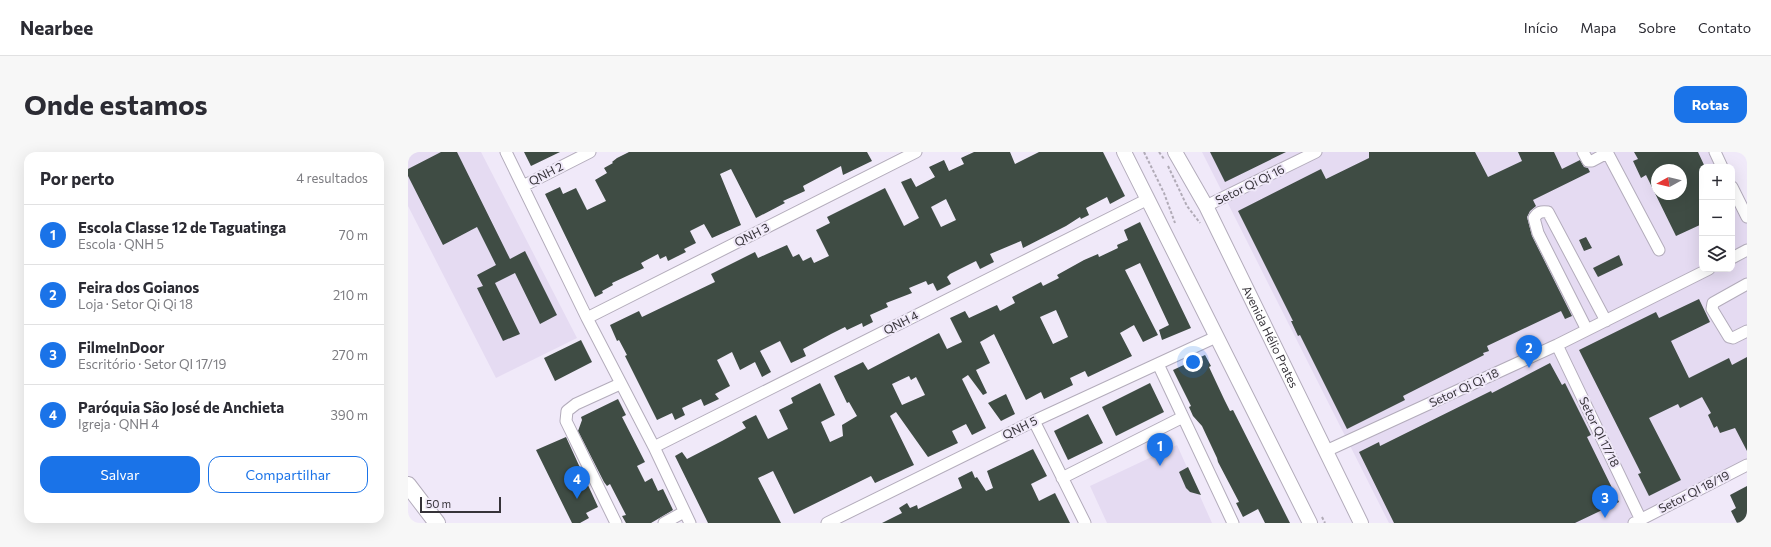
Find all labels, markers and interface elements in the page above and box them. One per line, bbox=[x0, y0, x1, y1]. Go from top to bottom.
text: Nearbee bbox=[20, 16, 93, 39]
text: Início bbox=[1524, 19, 1558, 36]
text: Mapa bbox=[1580, 19, 1616, 36]
text: Sobre bbox=[1638, 19, 1676, 36]
text: Contato bbox=[1698, 19, 1751, 36]
button: Rotas bbox=[1674, 86, 1747, 123]
text: Onde estamos bbox=[24, 87, 208, 121]
street label: QNH 2 bbox=[526, 158, 565, 188]
street label: Setor Qi Qi 16 bbox=[1213, 161, 1286, 207]
north arrow bbox=[1651, 164, 1687, 200]
map controls bbox=[1699, 164, 1735, 272]
button: + bbox=[1699, 164, 1735, 200]
text: Por perto bbox=[40, 168, 115, 189]
text: 4 resultados bbox=[296, 170, 368, 186]
button: − bbox=[1699, 200, 1735, 236]
text: Escola Classe 12 de Taguatinga bbox=[78, 218, 286, 236]
street label: QNH 3 bbox=[732, 219, 771, 249]
text: 1 bbox=[50, 227, 56, 243]
text: 70 m bbox=[339, 227, 368, 243]
text: Escola · QNH 5 bbox=[78, 236, 164, 252]
button: layers bbox=[1699, 236, 1735, 272]
text: Feira dos Goianos bbox=[78, 278, 199, 296]
street label: Avenida Hélio Prates bbox=[1240, 283, 1302, 390]
text: 2 bbox=[49, 287, 57, 303]
text: 210 m bbox=[333, 287, 368, 303]
text: Loja · Setor Qi Qi 18 bbox=[78, 296, 193, 312]
street label: QNH 4 bbox=[881, 307, 920, 337]
pin: 2 bbox=[1516, 335, 1542, 368]
text: FilmeInDoor bbox=[78, 338, 164, 356]
text: 3 bbox=[49, 347, 57, 363]
text: 270 m bbox=[332, 347, 368, 363]
your location bbox=[1183, 352, 1203, 372]
text: Escritório · Setor QI 17/19 bbox=[78, 356, 226, 372]
street label: Setor Qi Qi 18 bbox=[1427, 365, 1501, 409]
street label: Setor QI 17/18 bbox=[1577, 394, 1623, 469]
text: Paróquia São José de Anchieta bbox=[78, 398, 284, 416]
text: 4 bbox=[49, 407, 57, 423]
text: 390 m bbox=[330, 407, 368, 423]
street label: QNH 5 bbox=[1000, 413, 1039, 442]
text: Igreja · QNH 4 bbox=[78, 416, 159, 432]
pin: 1 bbox=[1147, 433, 1173, 466]
button: Salvar bbox=[40, 456, 200, 493]
button: Compartilhar bbox=[208, 456, 368, 493]
pin: 4 bbox=[564, 466, 590, 499]
street label: Setor QI 18/19 bbox=[1656, 467, 1731, 515]
pin: 3 bbox=[1592, 485, 1618, 518]
scale bar bbox=[420, 495, 501, 514]
text: 50 m bbox=[426, 497, 451, 510]

